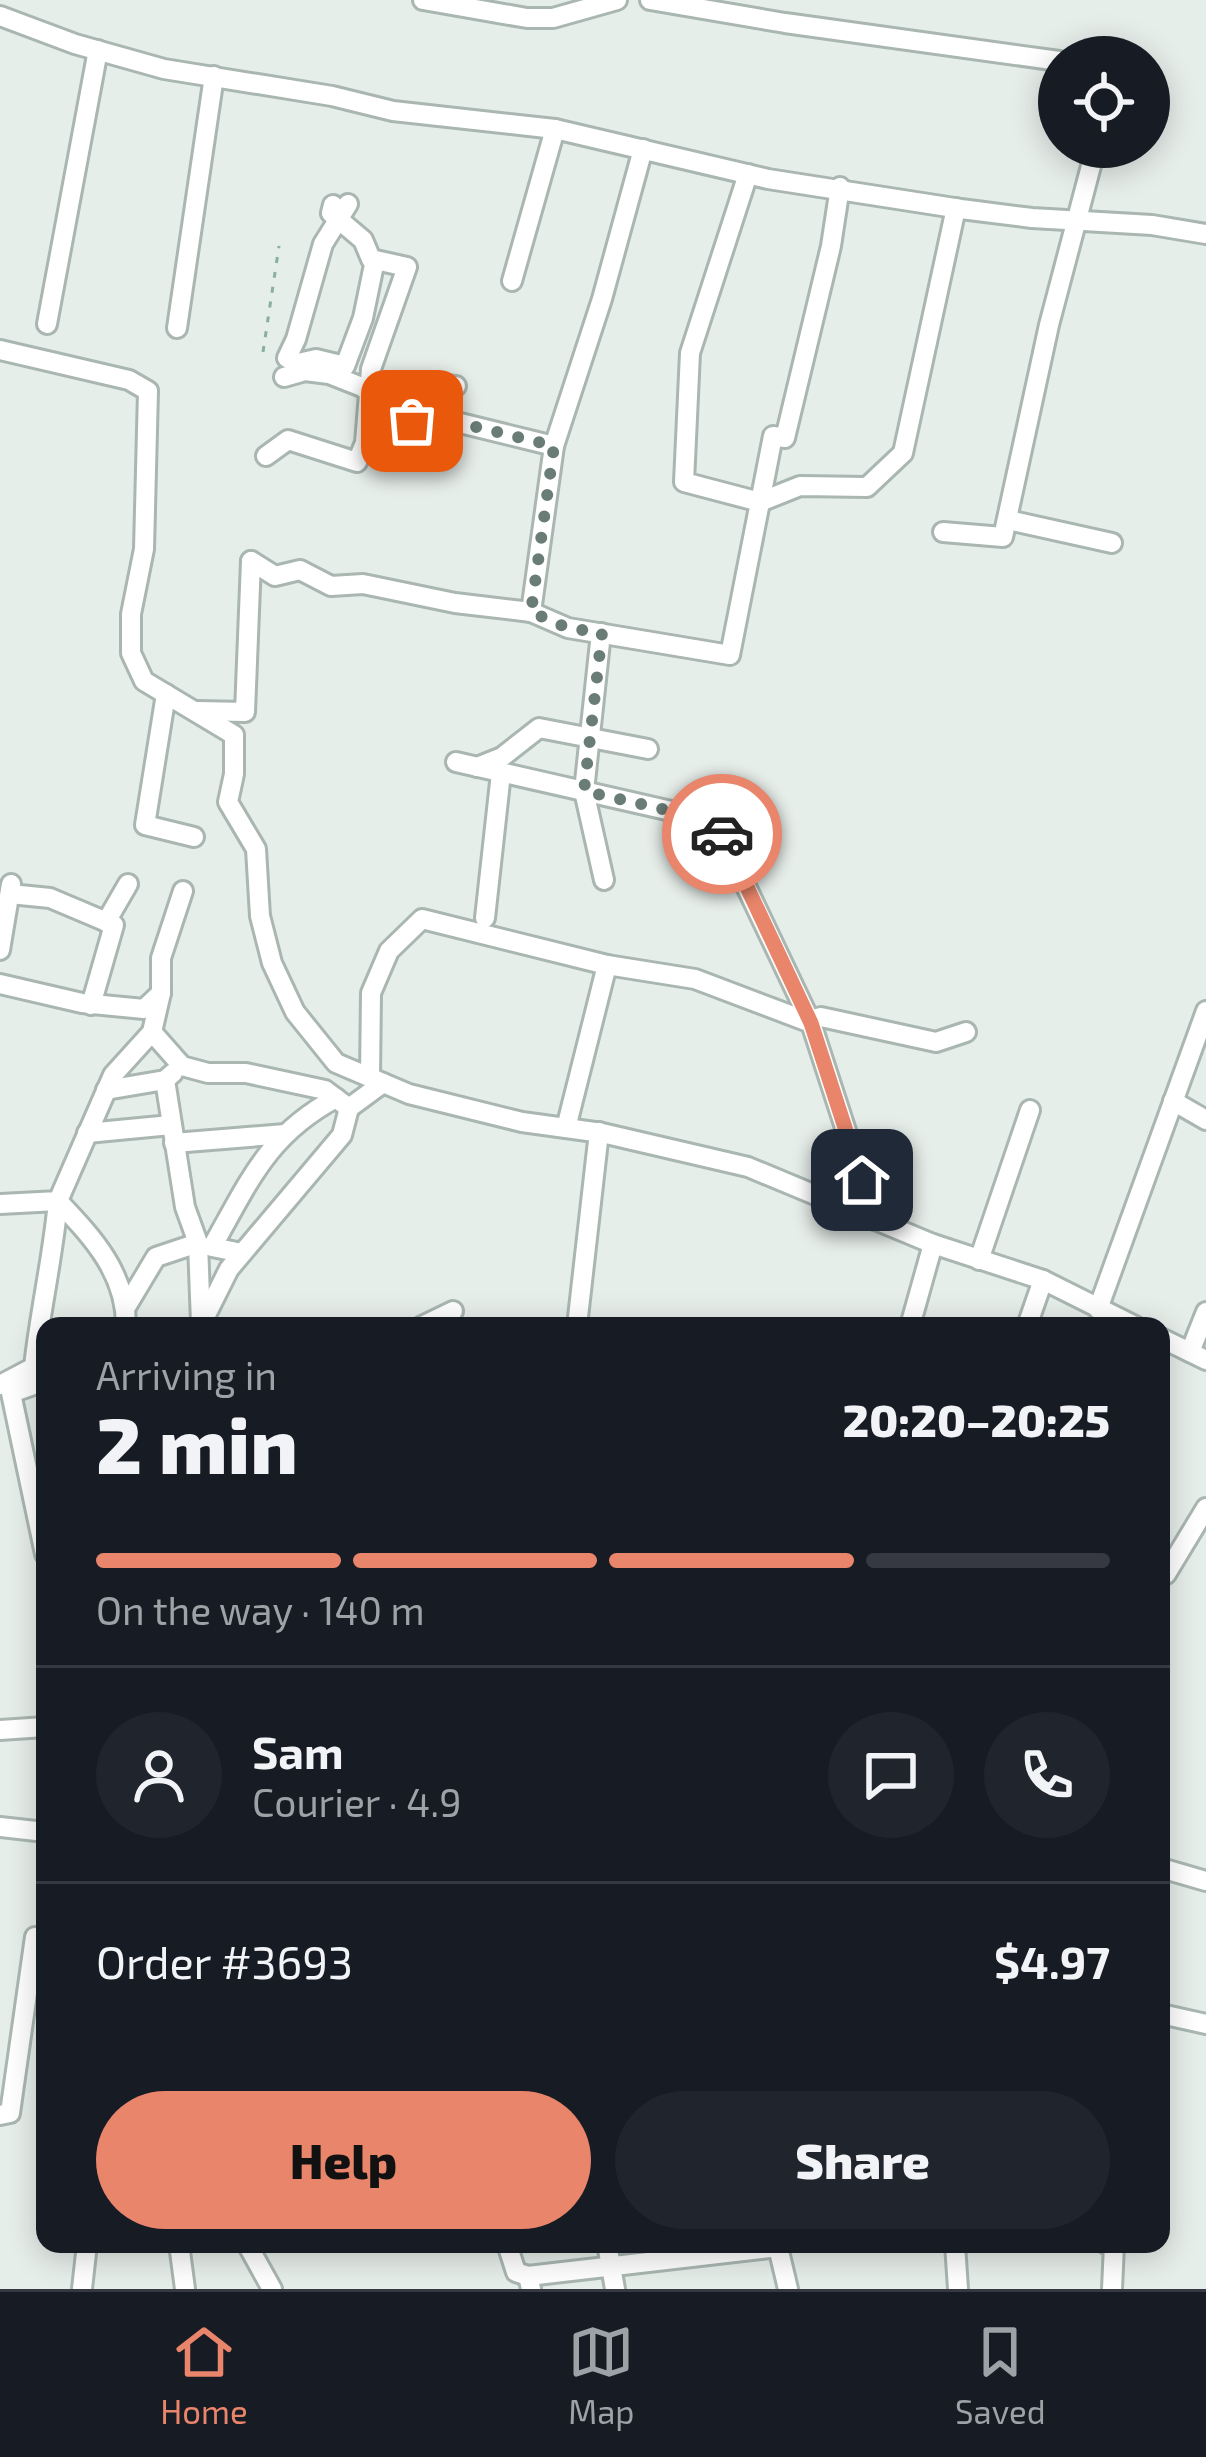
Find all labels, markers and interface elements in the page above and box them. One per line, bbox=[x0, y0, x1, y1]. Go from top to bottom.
map controls bbox=[1038, 36, 1170, 168]
button: locate bbox=[1038, 36, 1170, 168]
pin bbox=[361, 370, 463, 472]
icon: bag bbox=[379, 388, 445, 454]
courier bbox=[662, 774, 782, 894]
icon: car bbox=[689, 801, 755, 867]
pin bbox=[811, 1129, 913, 1231]
icon: home bbox=[829, 1147, 895, 1213]
text: Arriving in bbox=[96, 1351, 277, 1398]
text: 20:20–20:25 bbox=[843, 1392, 1110, 1446]
text: 2 min bbox=[96, 1396, 298, 1490]
text: On the way · 140 m bbox=[96, 1586, 425, 1633]
button: person bbox=[96, 1712, 222, 1838]
button: chat bbox=[828, 1712, 954, 1838]
button: phone bbox=[984, 1712, 1110, 1838]
text: Sam bbox=[252, 1724, 344, 1778]
text: Courier · 4.9 bbox=[252, 1778, 462, 1825]
text: Order #3693 bbox=[96, 1934, 353, 1988]
text: $4.97 bbox=[994, 1934, 1110, 1988]
button: Help bbox=[96, 2091, 591, 2229]
button: Share bbox=[615, 2091, 1110, 2229]
tab: Home bbox=[160, 2319, 248, 2431]
tab: Map bbox=[568, 2319, 635, 2431]
tab: Saved bbox=[955, 2319, 1046, 2431]

